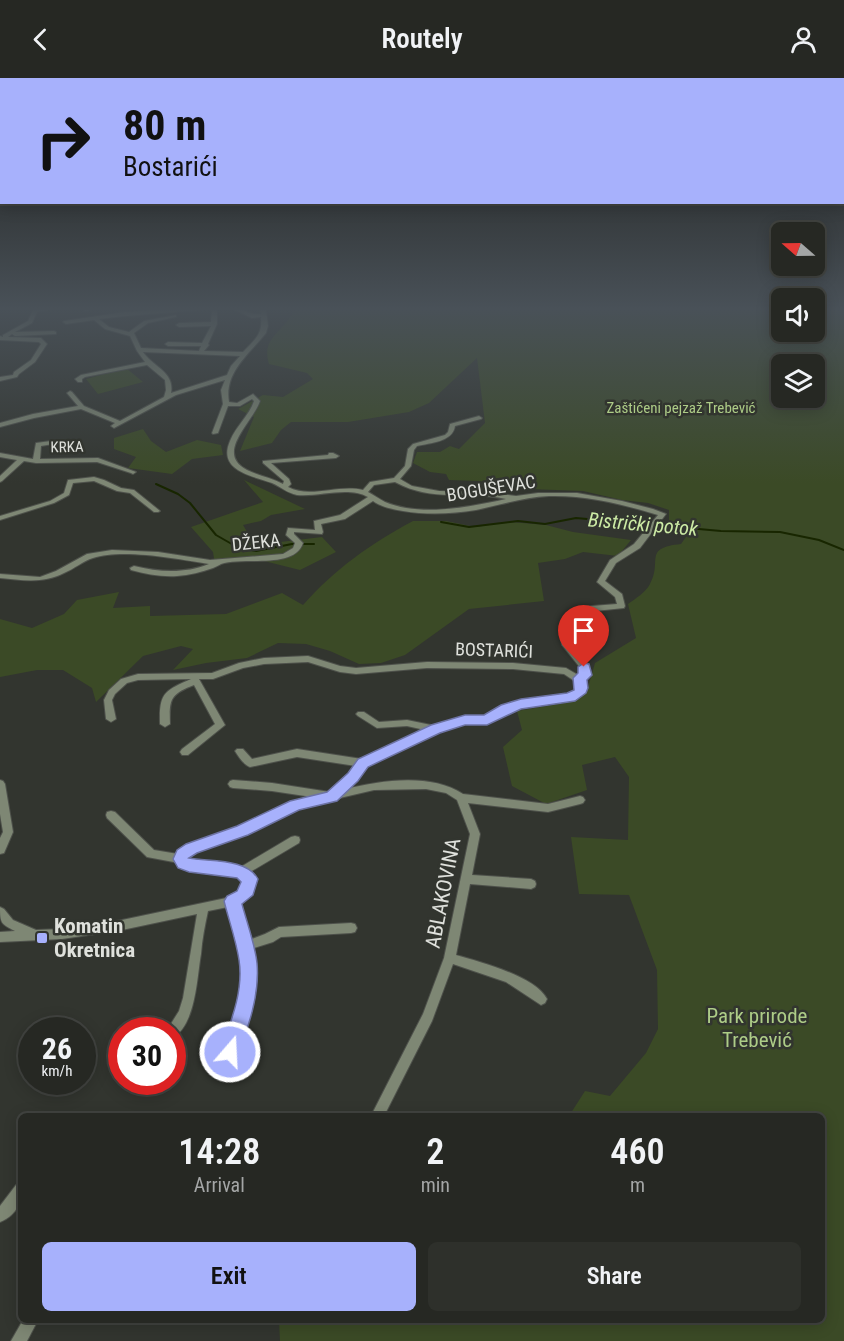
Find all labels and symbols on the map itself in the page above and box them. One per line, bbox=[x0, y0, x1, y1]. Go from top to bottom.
north arrow bbox=[771, 222, 825, 276]
park label: Zaštićeni pejzaž Trebević bbox=[607, 399, 756, 417]
street label: KRKA bbox=[50, 438, 84, 456]
street label: BOGUŠEVAC bbox=[445, 471, 537, 505]
water label: Bistrički potok bbox=[587, 507, 700, 541]
street label: DŽEKA bbox=[231, 529, 282, 555]
pin bbox=[558, 605, 609, 667]
street label: BOSTARIĆI bbox=[455, 638, 533, 662]
street label: ABLAKOVINA bbox=[421, 836, 465, 950]
place label: Komatin Okretnica bbox=[54, 914, 135, 962]
marker: Komatin Okretnica bbox=[35, 931, 49, 945]
park label: Park prirode Trebević bbox=[707, 1004, 808, 1052]
speed limit sign: 30 bbox=[108, 1017, 186, 1095]
position arrow bbox=[198, 1020, 262, 1084]

